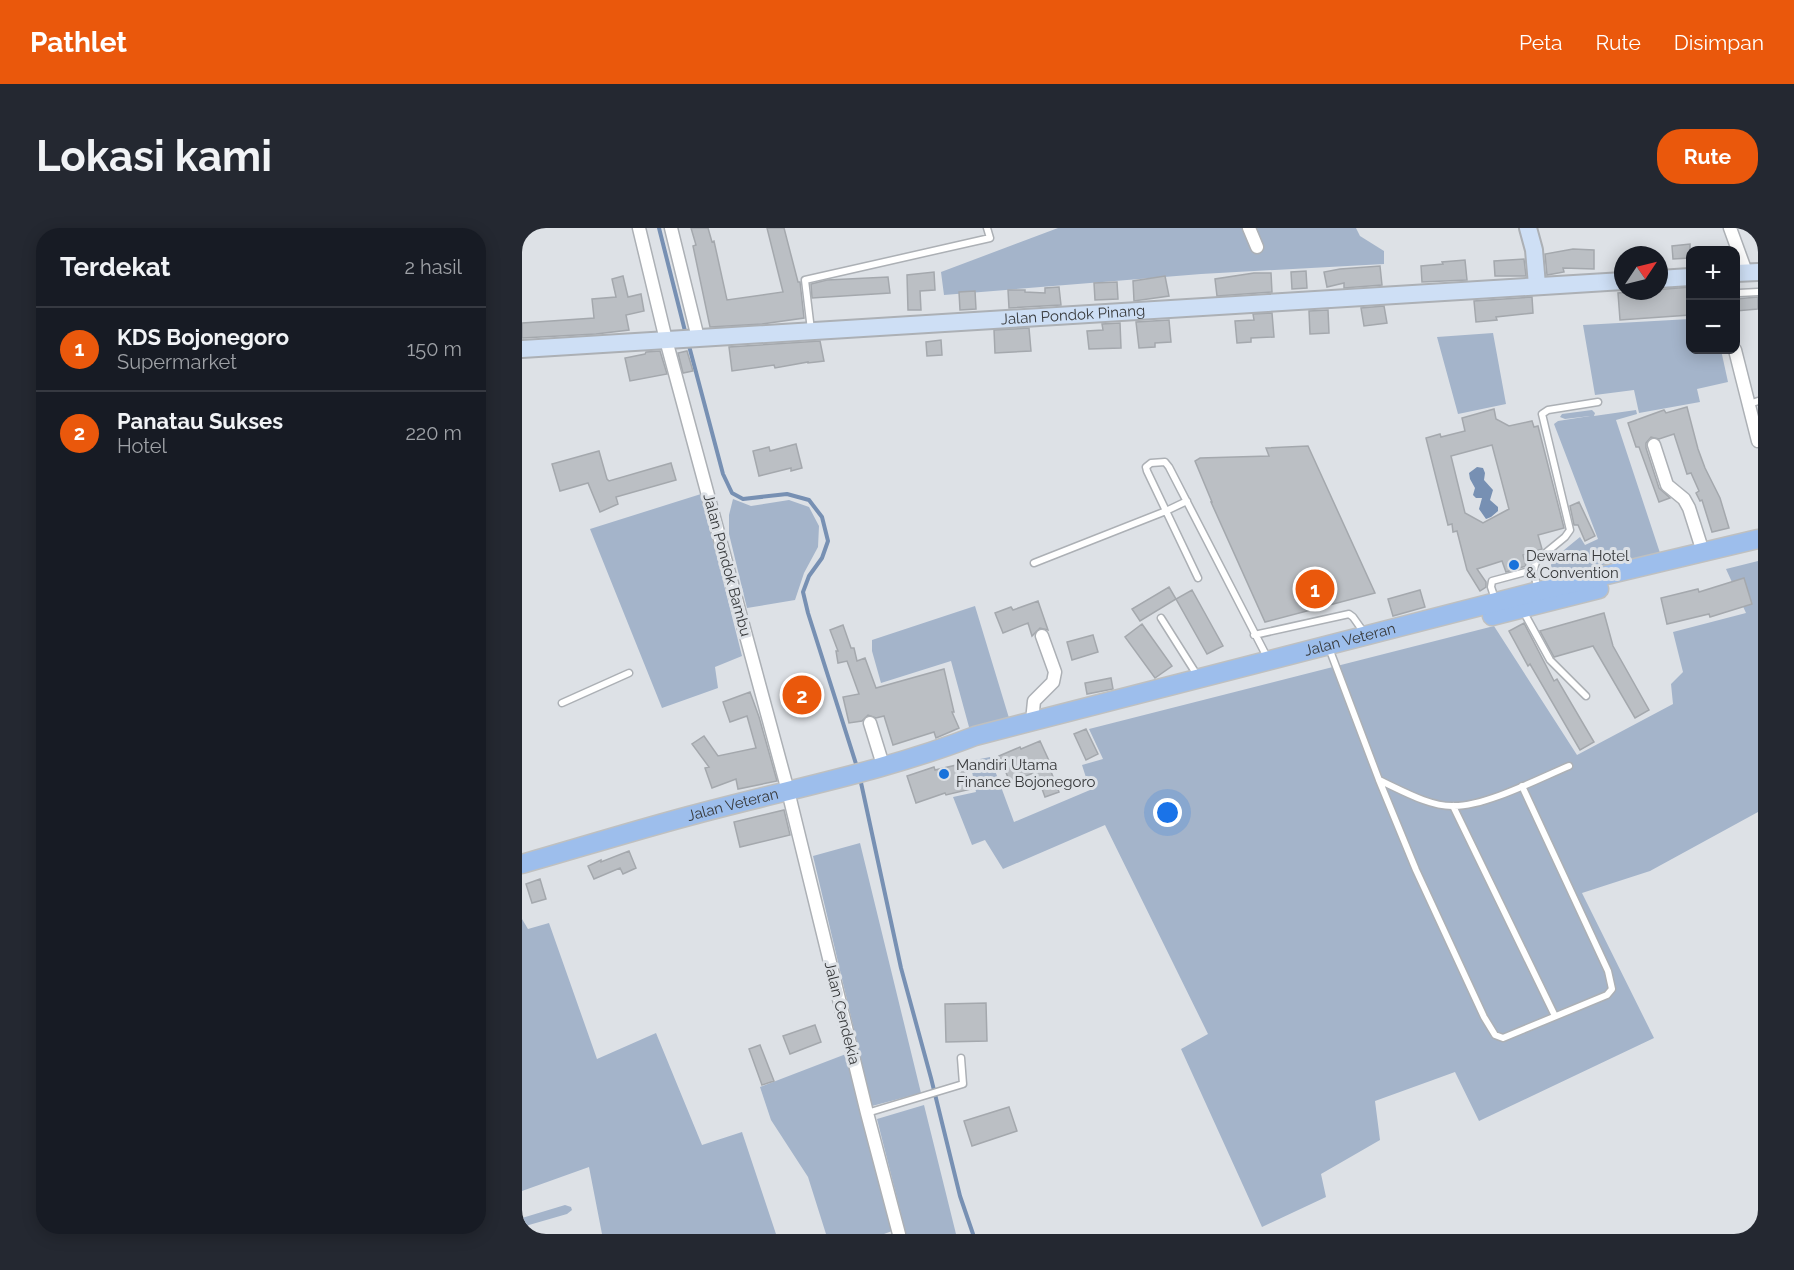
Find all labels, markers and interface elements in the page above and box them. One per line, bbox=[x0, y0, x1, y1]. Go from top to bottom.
text: Pathlet bbox=[30, 26, 127, 59]
text: Peta bbox=[1519, 30, 1563, 55]
text: Rute bbox=[1596, 30, 1641, 55]
text: Disimpan bbox=[1674, 30, 1764, 55]
button: Rute bbox=[1657, 129, 1758, 184]
text: Lokasi kami bbox=[36, 132, 272, 181]
north arrow bbox=[1614, 246, 1668, 300]
map controls bbox=[1686, 246, 1740, 354]
button: + bbox=[1686, 246, 1740, 300]
text: Terdekat bbox=[60, 252, 171, 282]
text: 2 hasil bbox=[404, 255, 462, 279]
button: − bbox=[1686, 300, 1740, 354]
street label: Jalan Pondok Pinang bbox=[1000, 302, 1146, 328]
text: KDS Bojonegoro bbox=[117, 324, 289, 350]
text: 1 bbox=[75, 337, 84, 361]
text: 150 m bbox=[407, 337, 462, 361]
text: Supermarket bbox=[117, 350, 237, 374]
text: Panatau Sukses bbox=[117, 408, 283, 434]
text: 2 bbox=[74, 421, 85, 445]
text: 220 m bbox=[405, 421, 462, 445]
text: Hotel bbox=[117, 434, 167, 458]
street label: Jalan Pondok Bambu bbox=[699, 492, 755, 638]
place label: Dewarna Hotel & Convention bbox=[1526, 547, 1630, 582]
marker: Dewarna Hotel & Convention bbox=[1507, 558, 1521, 572]
pin: 1 bbox=[1296, 566, 1334, 612]
street label: Jalan Veteran bbox=[1302, 619, 1397, 660]
pin: 2 bbox=[782, 672, 822, 718]
place label: Mandiri Utama Finance Bojonegoro bbox=[956, 756, 1096, 791]
marker: Mandiri Utama Finance Bojonegoro bbox=[937, 767, 951, 781]
street label: Jalan Veteran bbox=[685, 785, 780, 825]
your location bbox=[1153, 798, 1182, 827]
street label: Jalan Cendekia bbox=[821, 960, 863, 1066]

